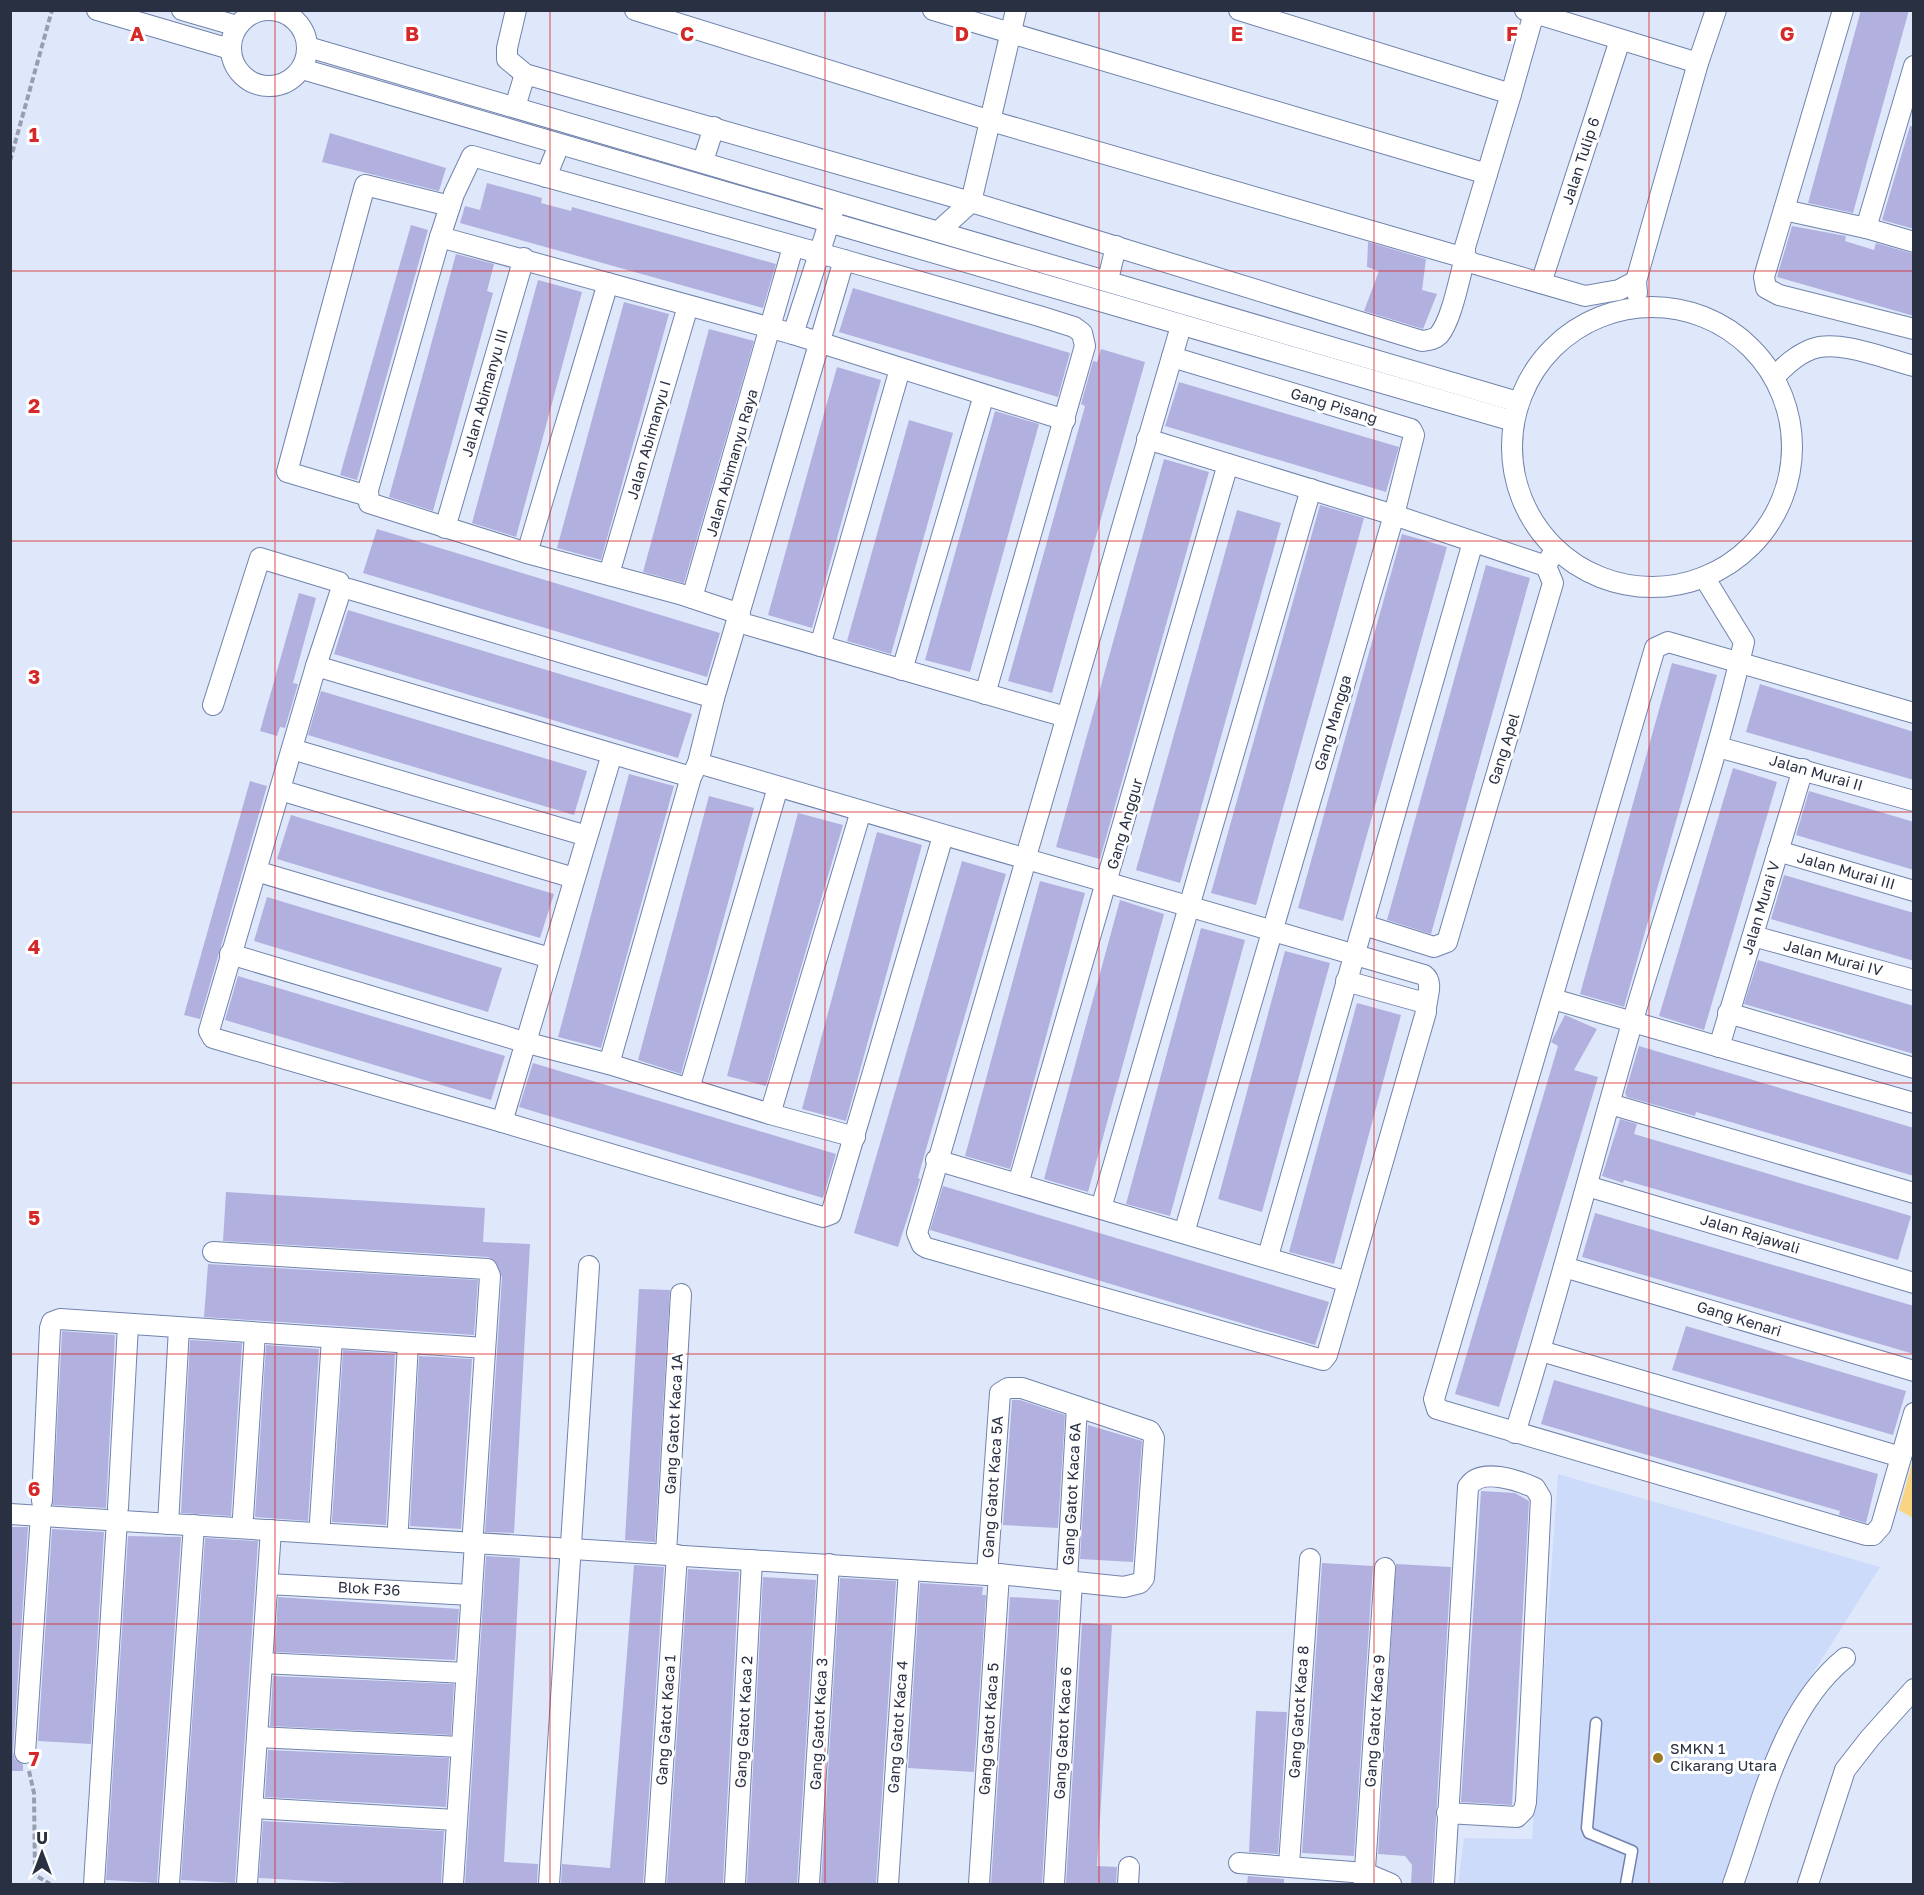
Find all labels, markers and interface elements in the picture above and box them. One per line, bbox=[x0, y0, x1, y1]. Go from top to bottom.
text: A bbox=[130, 21, 144, 45]
text: B bbox=[405, 21, 419, 45]
text: C bbox=[680, 21, 694, 45]
text: D bbox=[955, 21, 969, 45]
text: E bbox=[1231, 21, 1243, 45]
text: F bbox=[1506, 21, 1518, 45]
text: G bbox=[1780, 21, 1794, 45]
street label: Jalan Tulip 6 bbox=[1557, 115, 1603, 207]
text: 1 bbox=[29, 122, 39, 146]
street label: Jalan Abimanyu III bbox=[457, 327, 511, 459]
street label: Jalan Abimanyu I bbox=[622, 378, 674, 501]
street label: Gang Pisang bbox=[1289, 383, 1380, 427]
street label: Jalan Abimanyu Raya bbox=[701, 387, 761, 539]
text: 2 bbox=[28, 393, 40, 417]
text: 3 bbox=[28, 664, 40, 688]
street label: Gang Mangga bbox=[1310, 673, 1354, 773]
street label: Gang Apel bbox=[1484, 710, 1523, 787]
street label: Jalan Murai II bbox=[1767, 750, 1865, 794]
street label: Gang Anggur bbox=[1102, 776, 1146, 871]
street label: Jalan Murai III bbox=[1795, 847, 1897, 893]
street label: Jalan Murai V bbox=[1737, 859, 1783, 957]
text: 4 bbox=[28, 934, 40, 958]
street label: Jalan Murai IV bbox=[1782, 935, 1885, 979]
text: 5 bbox=[28, 1205, 40, 1229]
street label: Jalan Rajawali bbox=[1698, 1209, 1802, 1257]
street label: Gang Kenari bbox=[1695, 1297, 1784, 1339]
street label: Gang Gatot Kaca 1A bbox=[660, 1353, 686, 1495]
street label: Gang Gatot Kaca 5A bbox=[978, 1415, 1006, 1559]
street label: Gang Gatot Kaca 6A bbox=[1058, 1422, 1084, 1566]
text: 6 bbox=[28, 1476, 40, 1500]
street label: Blok F36 bbox=[337, 1577, 401, 1599]
street label: Gang Gatot Kaca 8 bbox=[1284, 1645, 1312, 1779]
street label: Gang Gatot Kaca 1 bbox=[651, 1654, 679, 1786]
street label: Gang Gatot Kaca 9 bbox=[1360, 1654, 1388, 1788]
street label: Gang Gatot Kaca 2 bbox=[731, 1655, 755, 1789]
street label: Gang Gatot Kaca 3 bbox=[806, 1657, 830, 1791]
street label: Gang Gatot Kaca 4 bbox=[883, 1660, 911, 1794]
street label: Gang Gatot Kaca 5 bbox=[974, 1662, 1002, 1796]
street label: Gang Gatot Kaca 6 bbox=[1050, 1666, 1074, 1800]
place label: SMKN 1 Cikarang Utara bbox=[1670, 1739, 1777, 1774]
text: 7 bbox=[29, 1746, 40, 1770]
marker: SMKN 1 Cikarang Utara bbox=[1651, 1751, 1665, 1765]
north arrow bbox=[12, 1823, 72, 1883]
text: U bbox=[36, 1828, 48, 1848]

